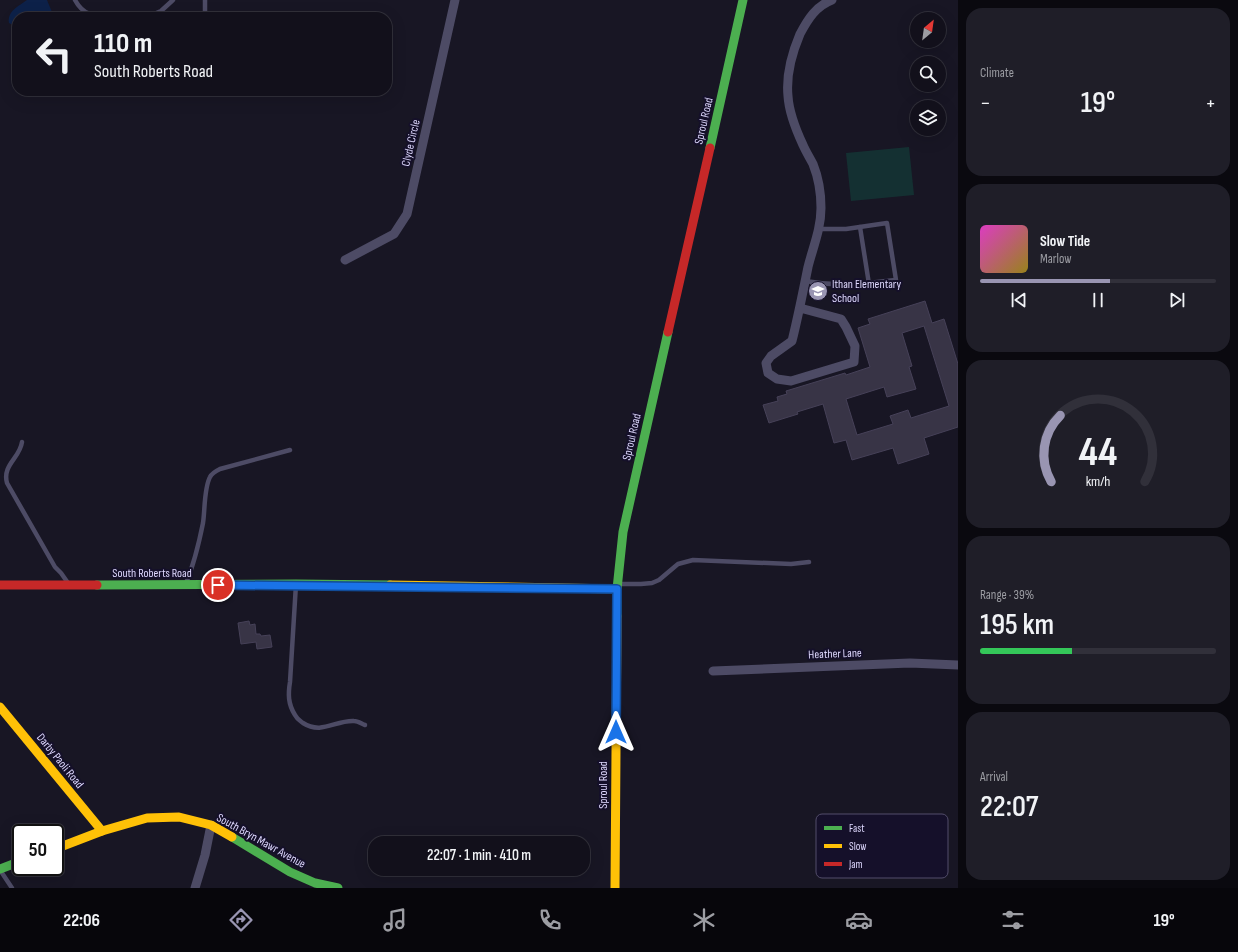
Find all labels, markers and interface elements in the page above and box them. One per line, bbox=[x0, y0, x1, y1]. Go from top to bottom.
north arrow bbox=[910, 12, 946, 48]
map controls bbox=[910, 12, 946, 136]
text: 110 m bbox=[94, 27, 152, 60]
icon: left bbox=[28, 28, 80, 80]
button: search bbox=[910, 56, 946, 92]
text: South Roberts Road bbox=[94, 61, 213, 82]
text: Climate bbox=[980, 65, 1014, 81]
text: 19° bbox=[1081, 85, 1115, 121]
text: − bbox=[980, 90, 991, 117]
text: + bbox=[1205, 90, 1216, 117]
street label: Sproul Road bbox=[691, 96, 717, 146]
button: layers bbox=[910, 100, 946, 136]
street label: Clyde Circle bbox=[398, 118, 424, 168]
text: Slow Tide bbox=[1040, 232, 1090, 251]
text: Marlow bbox=[1040, 251, 1072, 267]
place label: Ithan Elementary School bbox=[832, 277, 901, 306]
school or university icon: Ithan Elementary School bbox=[807, 280, 829, 302]
icon: previous bbox=[1008, 289, 1030, 311]
icon: pause bbox=[1087, 289, 1109, 311]
icon: next bbox=[1166, 289, 1188, 311]
street label: Sproul Road bbox=[619, 412, 645, 462]
text: 44 bbox=[1079, 428, 1117, 477]
text: km/h bbox=[1086, 473, 1110, 490]
street label: South Roberts Road bbox=[112, 566, 192, 581]
pin bbox=[201, 568, 235, 602]
icon: arrive bbox=[207, 574, 229, 596]
text: Range · 39% bbox=[980, 587, 1034, 603]
text: 195 km bbox=[980, 607, 1054, 643]
street label: Heather Lane bbox=[808, 646, 862, 662]
position arrow bbox=[595, 711, 637, 753]
street label: Darby Paoli Road bbox=[33, 730, 87, 792]
street label: Sproul Road bbox=[596, 761, 611, 809]
text: Arrival bbox=[980, 769, 1008, 785]
text: 22:07 bbox=[980, 789, 1038, 825]
street label: South Bryn Mawr Avenue bbox=[214, 810, 308, 872]
legend bbox=[816, 814, 948, 878]
text: Fast bbox=[849, 822, 865, 835]
speed limit sign: 50 bbox=[12, 824, 64, 876]
text: Slow bbox=[849, 840, 866, 853]
text: 22:07 · 1 min · 410 m bbox=[427, 846, 531, 865]
text: Jam bbox=[848, 858, 863, 871]
icon: directions bbox=[227, 906, 255, 934]
icon: music bbox=[381, 906, 409, 934]
icon: phone bbox=[536, 906, 564, 934]
icon: climate bbox=[690, 906, 718, 934]
icon: car bbox=[845, 906, 873, 934]
icon: filters bbox=[999, 906, 1027, 934]
text: 22:06 bbox=[63, 910, 100, 931]
text: 19° bbox=[1153, 910, 1175, 931]

